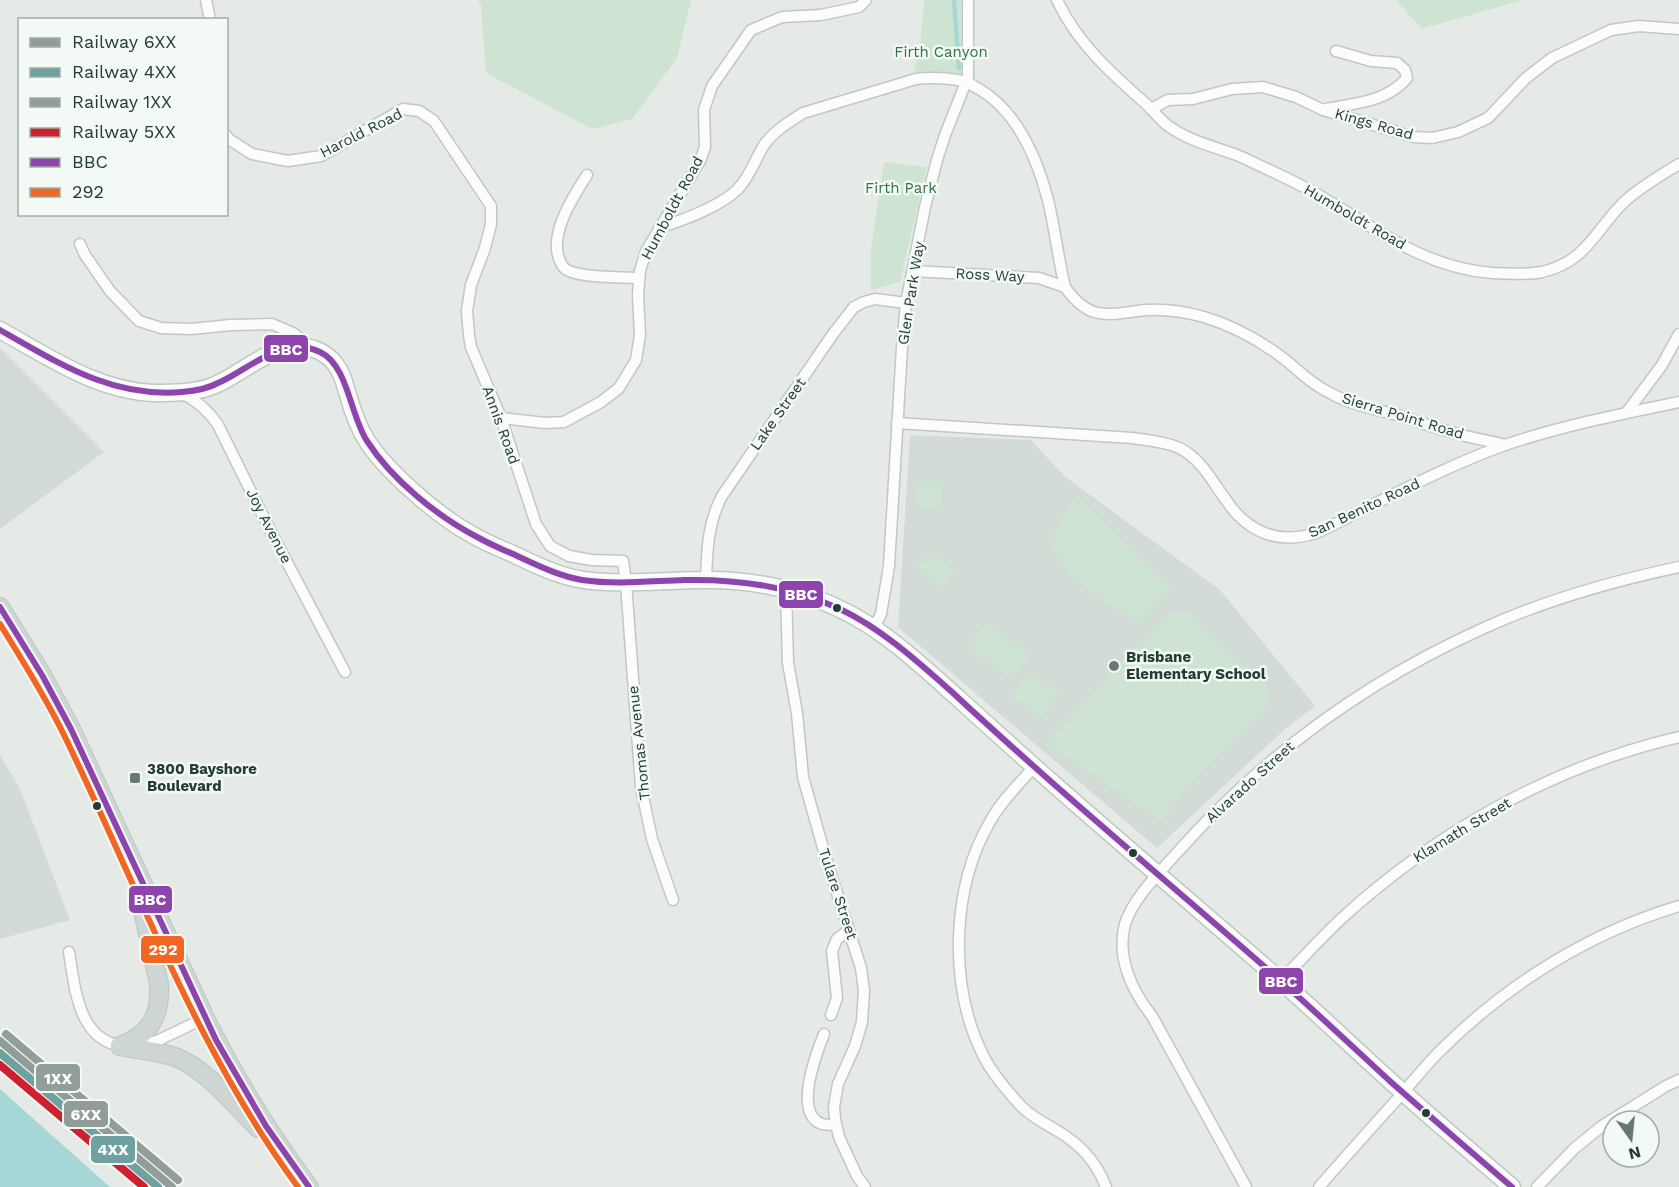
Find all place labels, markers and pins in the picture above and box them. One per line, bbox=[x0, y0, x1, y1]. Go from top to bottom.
unlabelled marker bbox=[831, 602, 843, 614]
place label: Brisbane Elementary School bbox=[1126, 648, 1266, 683]
marker: Brisbane Elementary School bbox=[1107, 659, 1121, 673]
place label: 3800 Bayshore Boulevard bbox=[147, 760, 257, 795]
marker: 3800 Bayshore Boulevard bbox=[128, 771, 142, 785]
unlabelled marker bbox=[91, 800, 103, 812]
unlabelled marker bbox=[1127, 847, 1139, 859]
unlabelled marker bbox=[1420, 1107, 1432, 1119]

